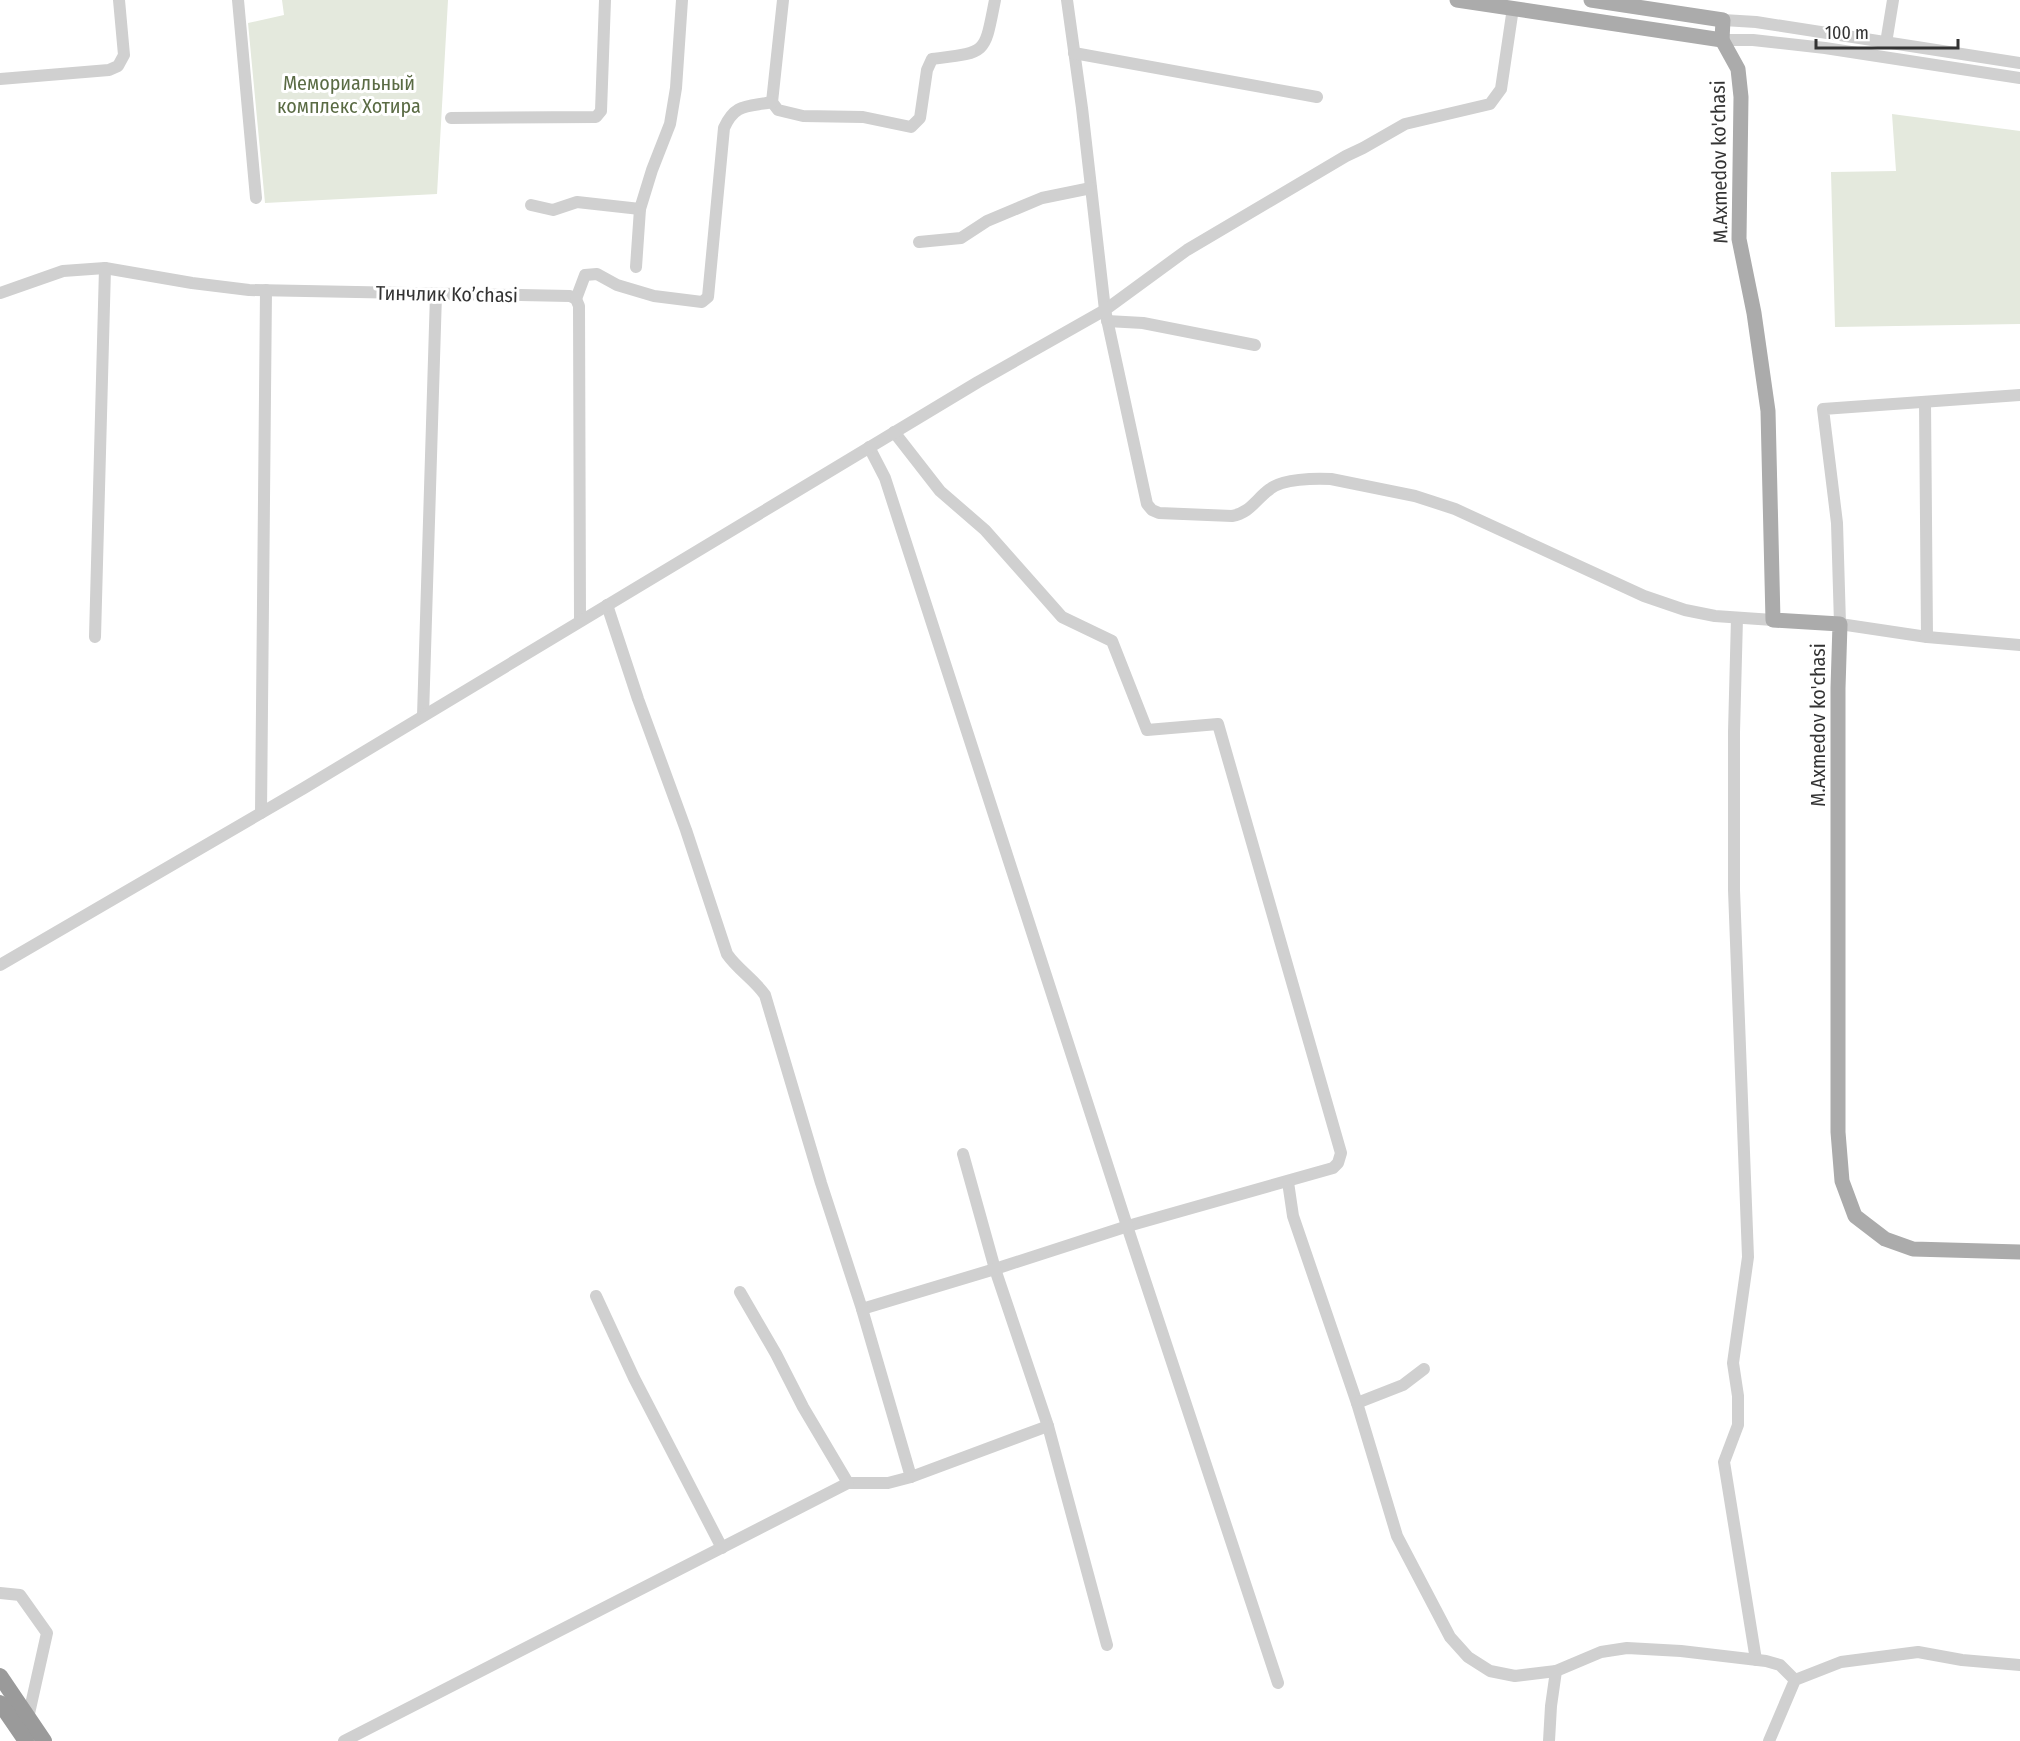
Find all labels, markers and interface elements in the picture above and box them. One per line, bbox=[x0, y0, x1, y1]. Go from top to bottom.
scale bar bbox=[1816, 12, 1958, 50]
text: 100 m bbox=[1825, 22, 1869, 44]
park label: Мемориальный комплекс Хотира bbox=[277, 71, 421, 118]
street label: M.Axmedov ko'chasi bbox=[1706, 80, 1732, 244]
street label: Тинчлик Ko’chasi bbox=[376, 281, 518, 307]
street label: M.Axmedov ko'chasi bbox=[1806, 643, 1830, 807]

